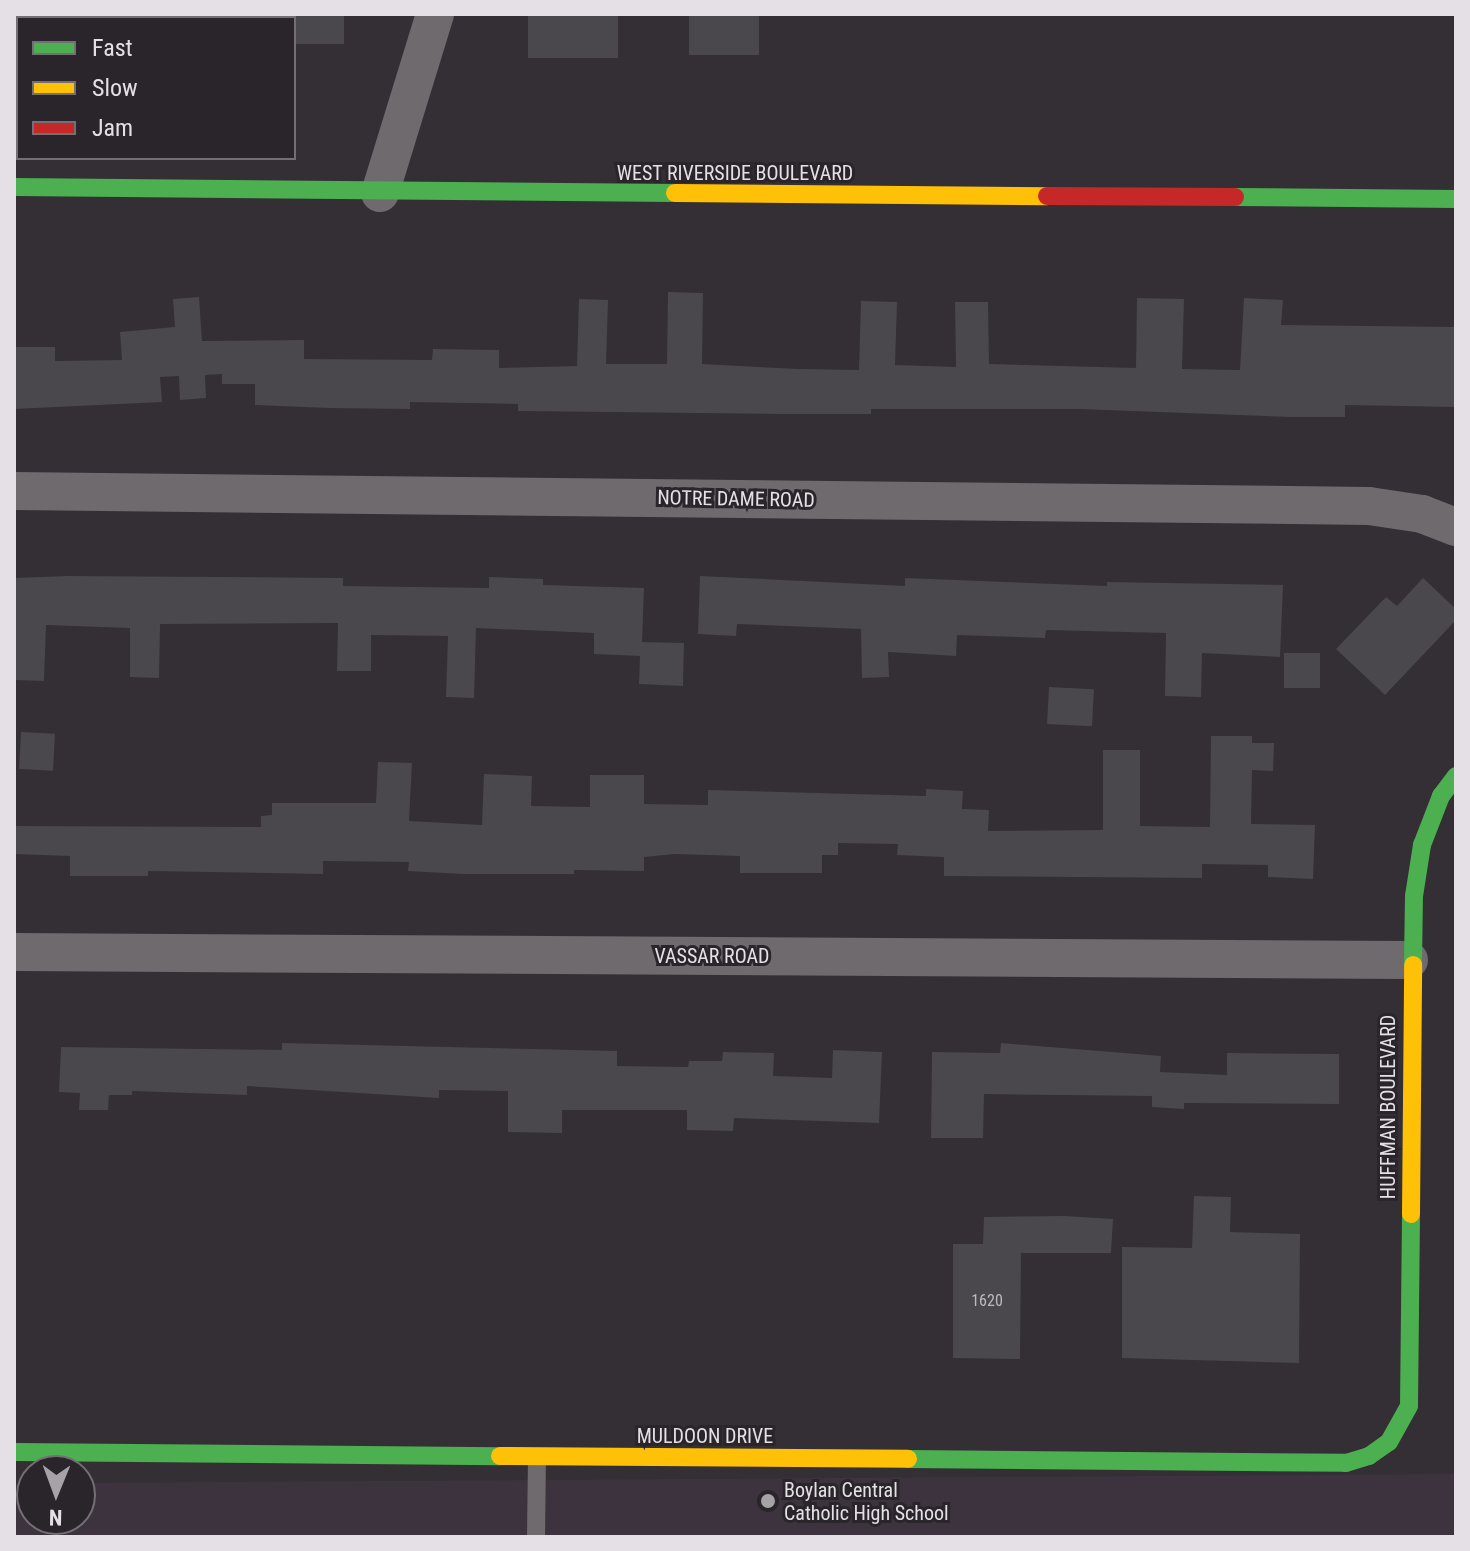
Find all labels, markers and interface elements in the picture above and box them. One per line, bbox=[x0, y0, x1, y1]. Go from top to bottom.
legend bbox=[16, 16, 296, 160]
text: Fast bbox=[92, 34, 133, 62]
text: Slow bbox=[92, 74, 138, 102]
text: Jam bbox=[92, 114, 133, 142]
street label: WEST RIVERSIDE BOULEVARD bbox=[617, 161, 853, 185]
street label: NOTRE DAME ROAD bbox=[657, 486, 815, 512]
street label: VASSAR ROAD bbox=[655, 944, 769, 968]
street label: HUFFMAN BOULEVARD bbox=[1376, 1015, 1400, 1199]
house number: 1620 bbox=[971, 1291, 1003, 1311]
street label: MULDOON DRIVE bbox=[637, 1424, 773, 1448]
north arrow bbox=[16, 1455, 96, 1535]
place label: Boylan Central Catholic High School bbox=[784, 1478, 949, 1525]
marker: Boylan Central Catholic High School bbox=[759, 1492, 777, 1510]
text: N bbox=[49, 1505, 63, 1530]

